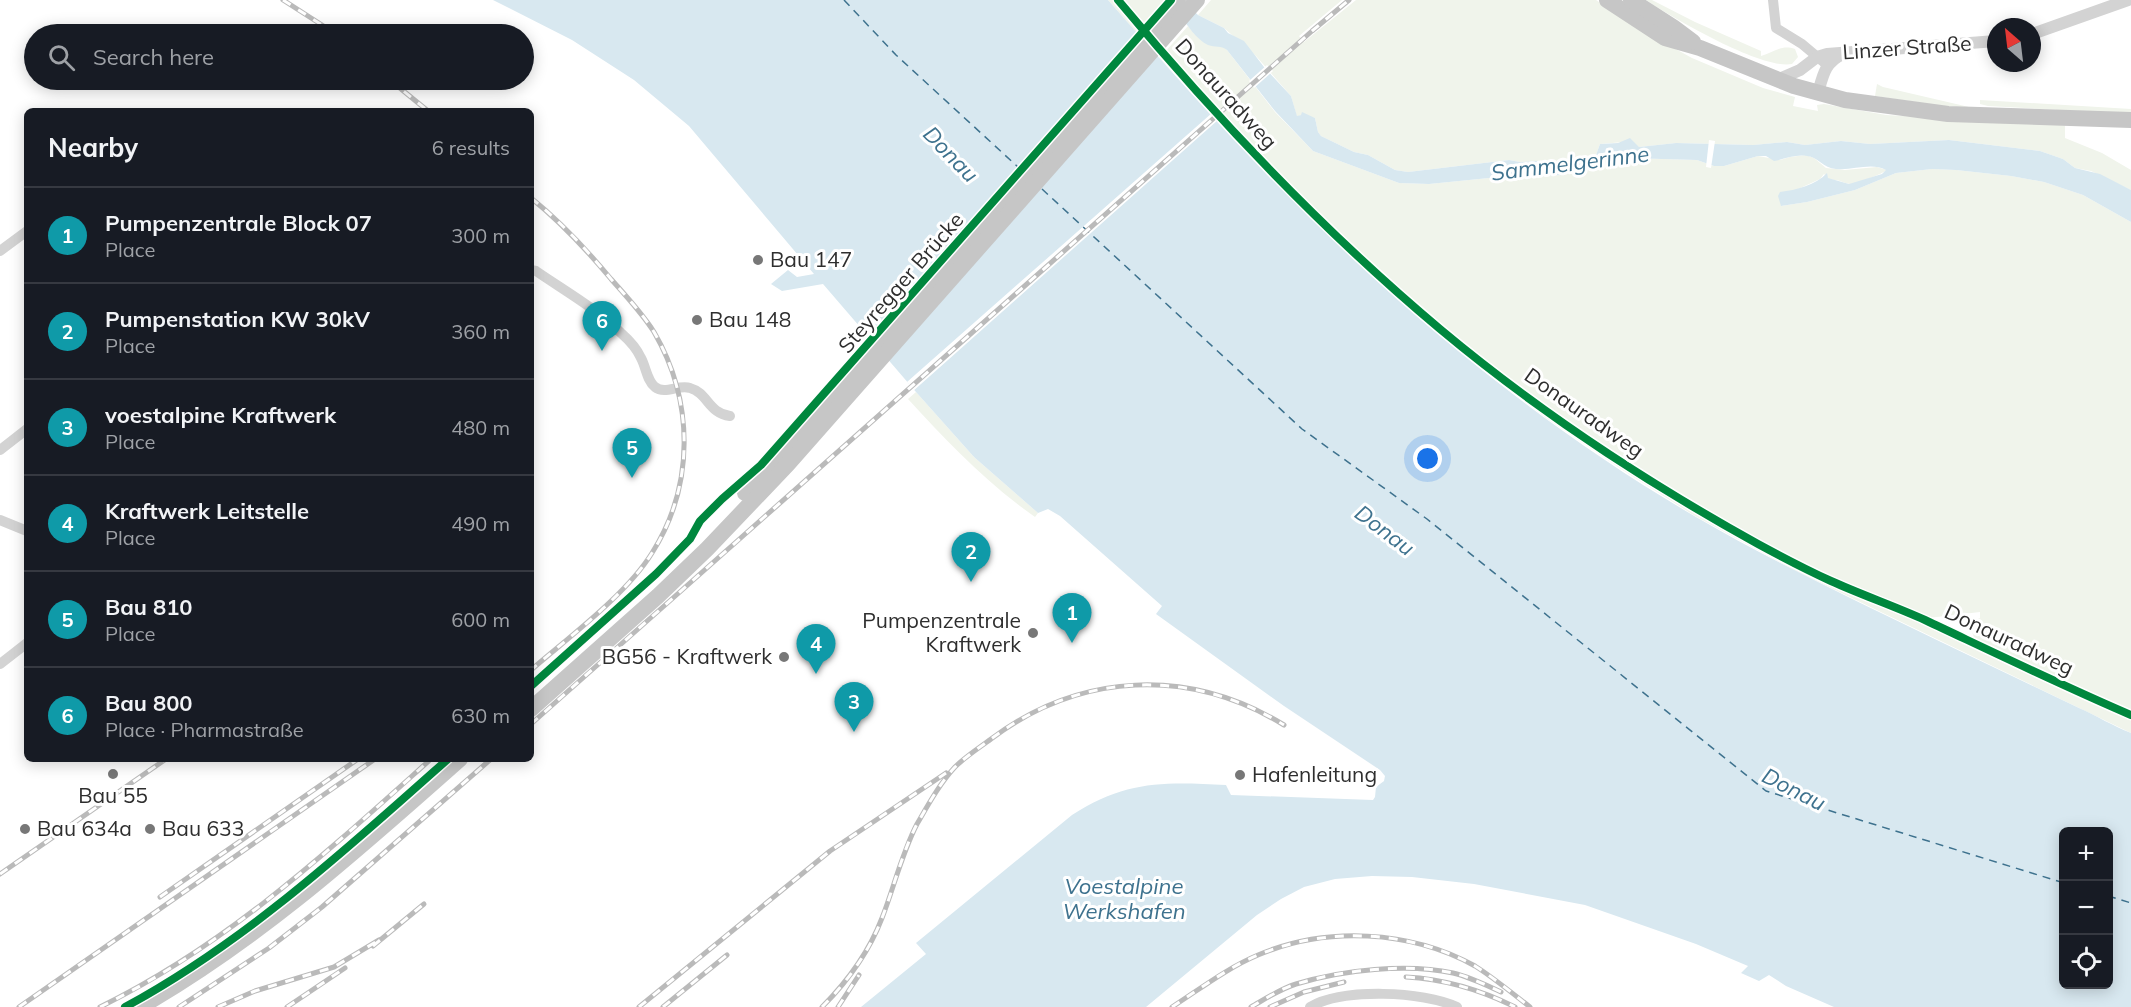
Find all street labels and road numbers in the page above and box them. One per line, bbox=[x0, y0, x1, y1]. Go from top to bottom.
street label: Linzer Straße bbox=[1842, 30, 1972, 64]
street label: Donauradweg bbox=[1170, 33, 1283, 154]
street label: Steyregger Brücke bbox=[832, 207, 968, 358]
street label: Donauradweg bbox=[1520, 361, 1649, 463]
street label: Donauradweg bbox=[1941, 598, 2078, 680]

